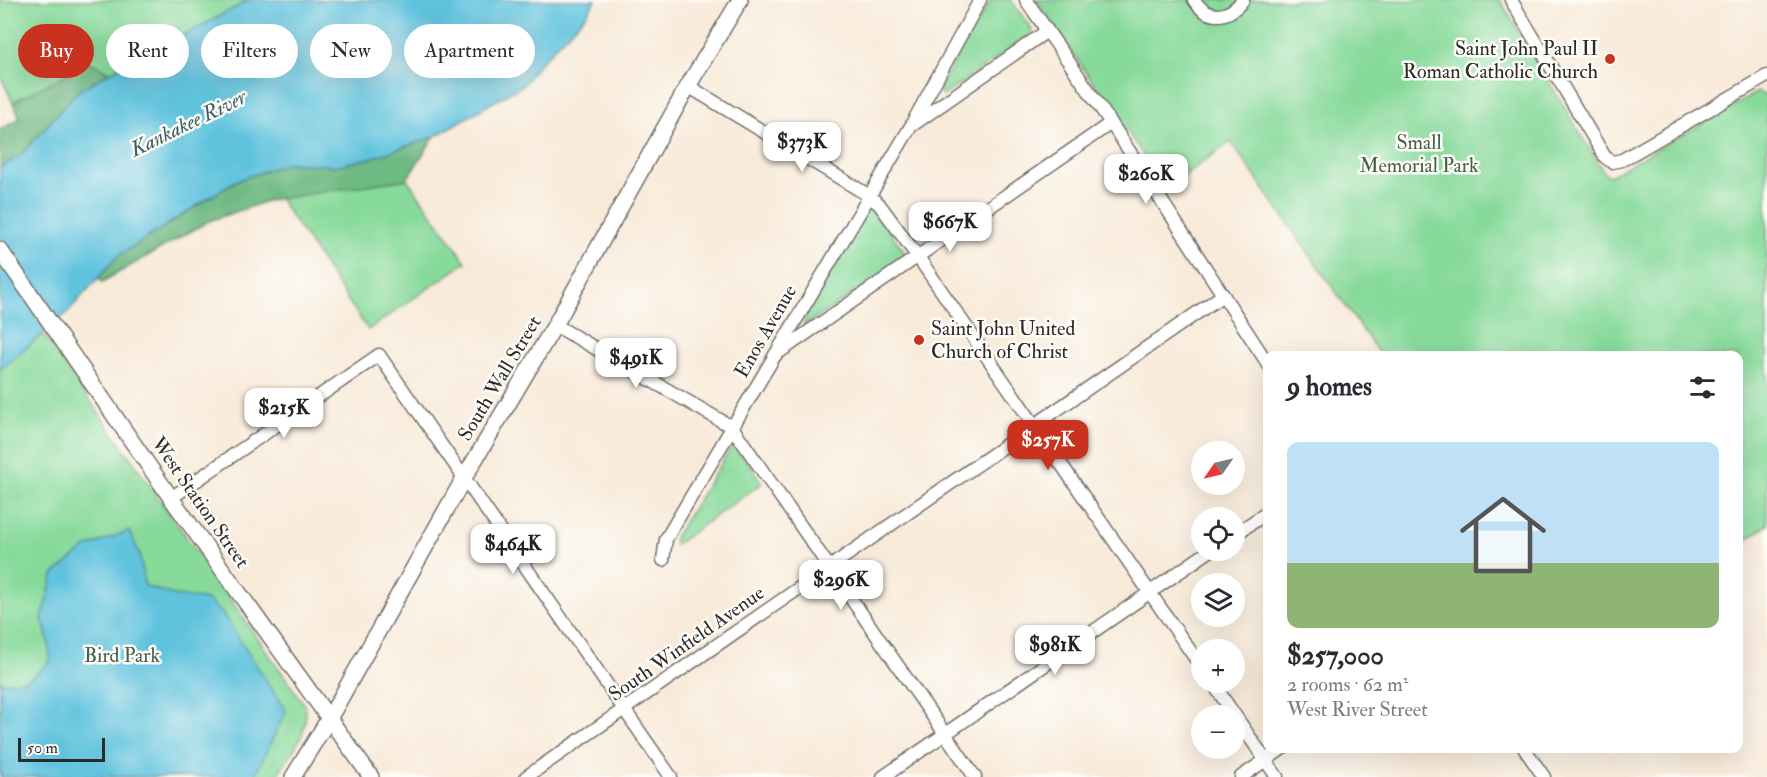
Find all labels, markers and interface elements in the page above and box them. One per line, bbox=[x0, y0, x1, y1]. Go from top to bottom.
chip: Buy bbox=[18, 24, 94, 78]
chip: Rent bbox=[106, 24, 189, 78]
chip: Filters bbox=[201, 24, 298, 78]
chip: New bbox=[310, 24, 392, 78]
chip: Apartment bbox=[404, 24, 535, 78]
place label: Saint John Paul II Roman Catholic Church bbox=[1403, 36, 1599, 84]
marker: Saint John Paul II Roman Catholic Church bbox=[1603, 52, 1617, 66]
water label: Kankakee River bbox=[125, 83, 252, 164]
pin: $373K bbox=[760, 122, 844, 173]
text: $373K bbox=[777, 129, 827, 154]
park label: Small Memorial Park bbox=[1359, 130, 1479, 178]
pin: $260K bbox=[1104, 154, 1188, 205]
text: $260K bbox=[1118, 161, 1174, 186]
pin: $667K bbox=[908, 202, 992, 253]
text: $667K bbox=[923, 209, 977, 234]
street label: Enos Avenue bbox=[729, 280, 802, 382]
street label: South Wall Street bbox=[452, 311, 547, 445]
place label: Saint John United Church of Christ bbox=[931, 316, 1075, 364]
marker: Saint John United Church of Christ bbox=[912, 333, 926, 347]
pin: $491K bbox=[594, 338, 678, 389]
text: $491K bbox=[609, 345, 663, 370]
text: 9 homes bbox=[1287, 371, 1372, 403]
icon: filters bbox=[1686, 371, 1719, 404]
pin: $215K bbox=[242, 388, 326, 439]
text: $215K bbox=[258, 395, 310, 420]
pin: $257K bbox=[1006, 420, 1090, 471]
text: $257K bbox=[1021, 427, 1075, 452]
street label: West Station Street bbox=[146, 431, 255, 573]
north arrow bbox=[1191, 441, 1245, 495]
map controls bbox=[1191, 441, 1245, 759]
icon: home bbox=[1449, 481, 1557, 589]
button: locate bbox=[1191, 507, 1245, 561]
pin: $464K bbox=[471, 524, 555, 575]
text: $464K bbox=[485, 531, 541, 556]
pin: $296K bbox=[799, 560, 883, 611]
text: $296K bbox=[813, 567, 869, 592]
button: layers bbox=[1191, 573, 1245, 627]
street label: South Winfield Avenue bbox=[604, 580, 769, 707]
pin: $981K bbox=[1013, 625, 1097, 676]
text: $981K bbox=[1029, 632, 1081, 657]
button: + bbox=[1191, 639, 1245, 693]
text: $257,000 bbox=[1287, 640, 1384, 672]
park label: Bird Park bbox=[84, 643, 160, 668]
text: 2 rooms · 62 m² bbox=[1287, 672, 1408, 697]
text: West River Street bbox=[1287, 697, 1428, 722]
button: − bbox=[1191, 705, 1245, 759]
scale bar bbox=[18, 735, 105, 762]
text: 50 m bbox=[27, 738, 58, 758]

